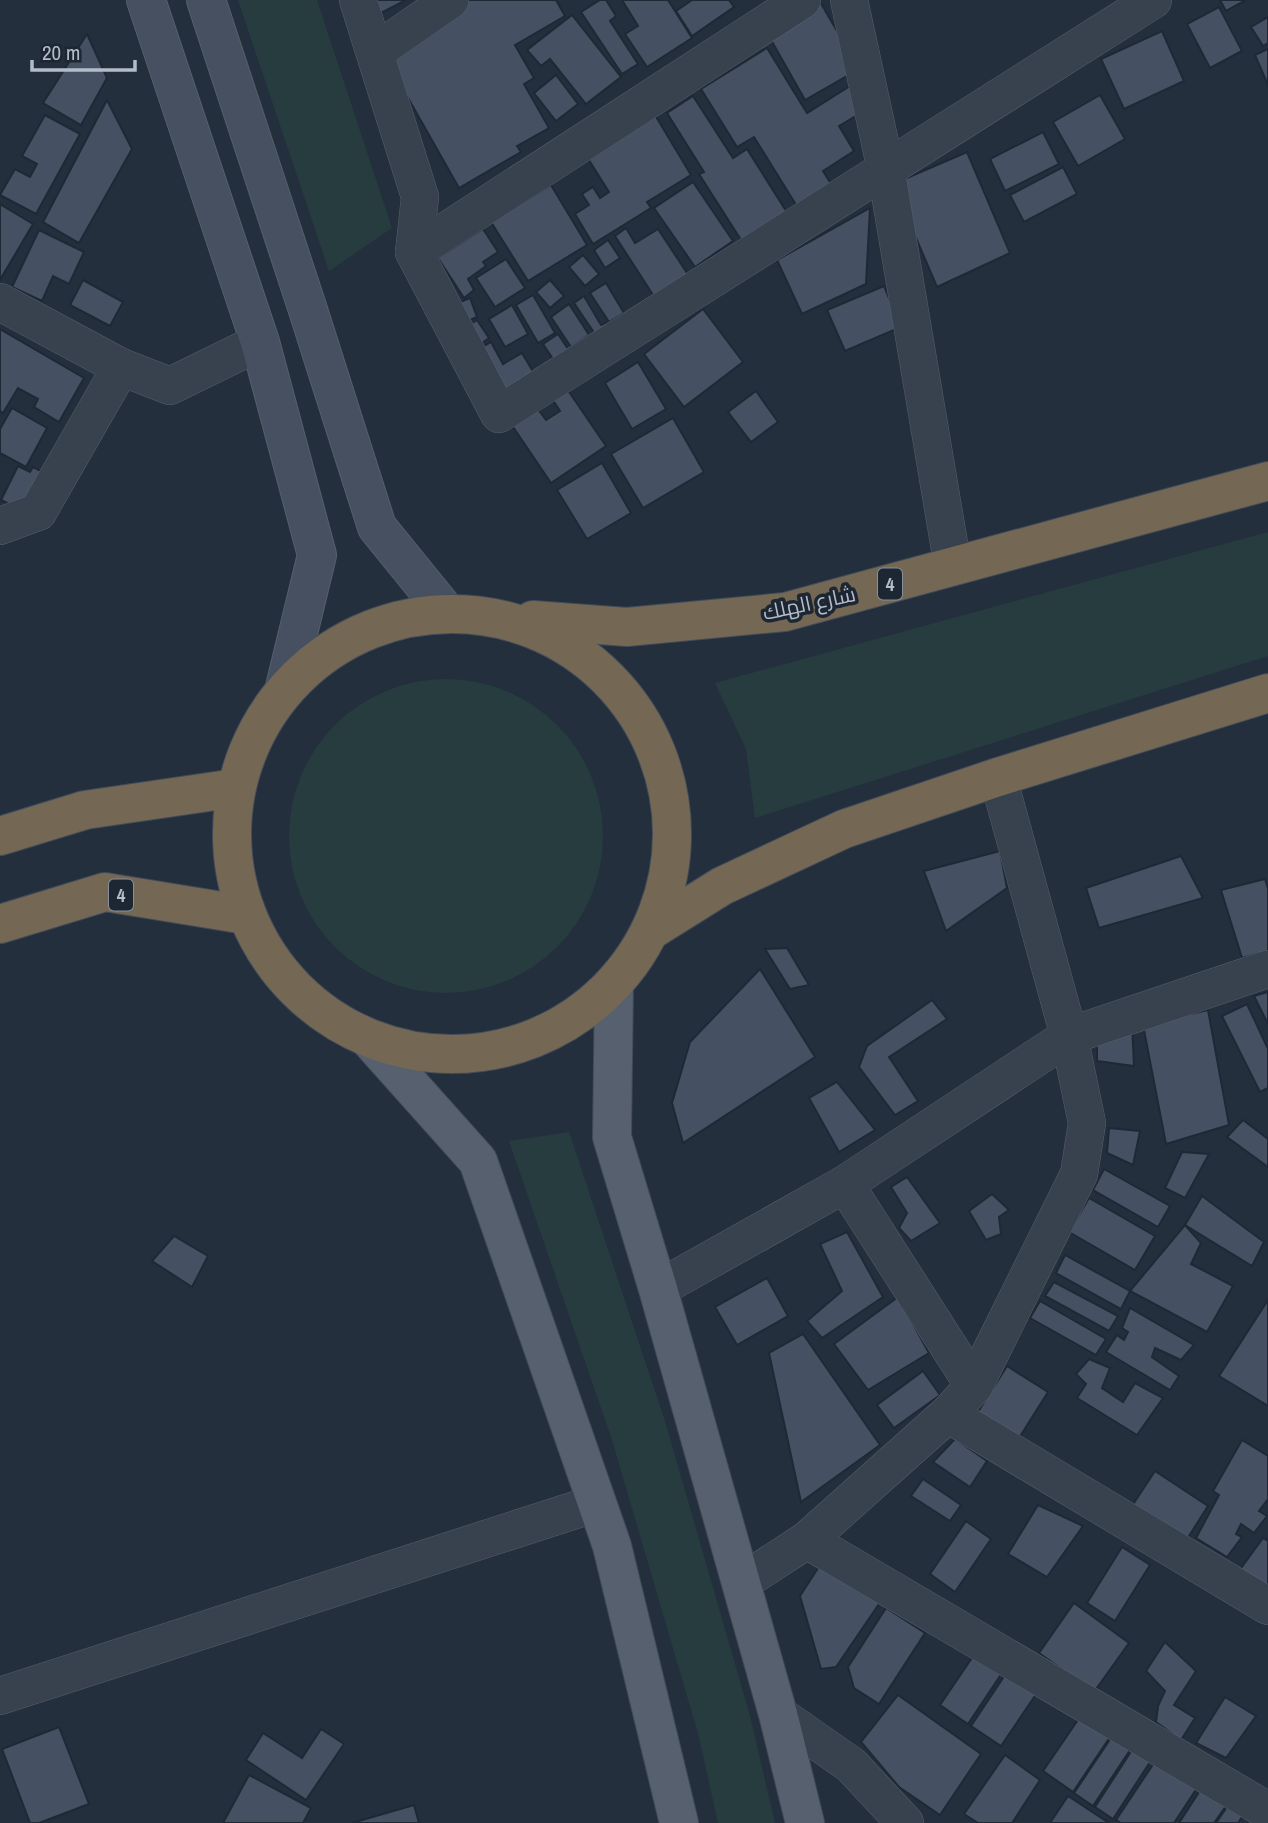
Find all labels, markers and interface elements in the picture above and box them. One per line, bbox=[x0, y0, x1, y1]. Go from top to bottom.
scale bar bbox=[32, 28, 135, 72]
text: 20 m bbox=[42, 38, 80, 67]
road number: 4 bbox=[878, 568, 902, 600]
street label: شارع الهلك bbox=[760, 579, 858, 627]
road number: 4 bbox=[109, 880, 133, 911]

